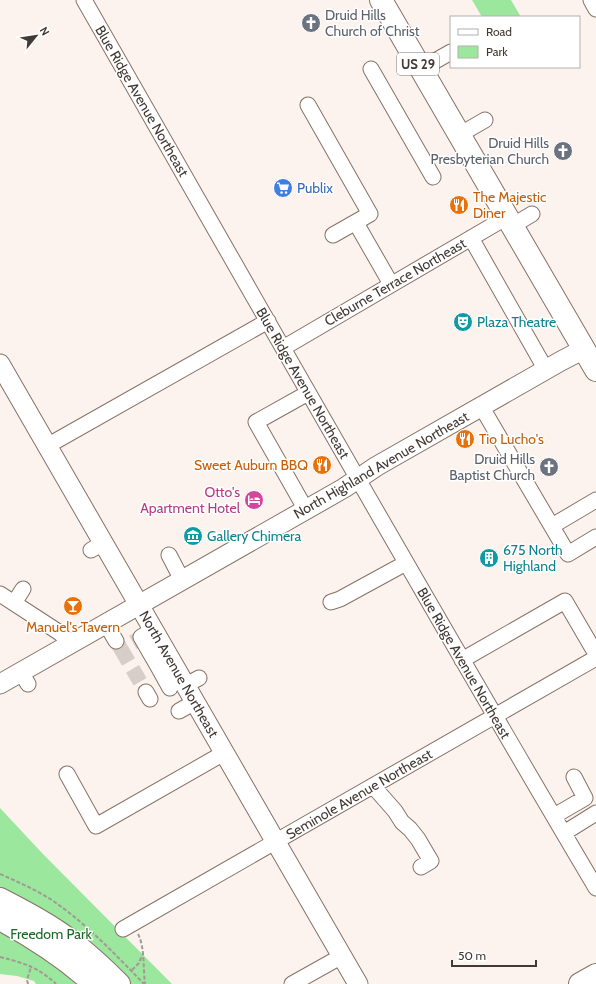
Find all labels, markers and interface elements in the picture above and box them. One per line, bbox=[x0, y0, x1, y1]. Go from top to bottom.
place label: Druid Hills Church of Christ bbox=[325, 6, 420, 40]
church icon: Druid Hills Church of Christ bbox=[300, 12, 322, 34]
north arrow bbox=[16, 16, 56, 56]
legend bbox=[450, 16, 580, 68]
street label: Blue Ridge Avenue Northeast bbox=[91, 22, 193, 180]
text: N bbox=[37, 24, 53, 38]
text: Road bbox=[486, 24, 512, 39]
text: Park bbox=[486, 44, 508, 59]
road number: US 29 bbox=[397, 53, 439, 75]
place label: Druid Hills Presbyterian Church bbox=[431, 134, 549, 168]
church icon: Druid Hills Presbyterian Church bbox=[552, 140, 574, 162]
supermarket icon: Publix bbox=[272, 177, 294, 199]
place label: Publix bbox=[297, 179, 333, 197]
place label: The Majestic Diner bbox=[473, 188, 546, 222]
restaurant icon: The Majestic Diner bbox=[448, 194, 470, 216]
street label: Cleburne Terrace Northeast bbox=[321, 234, 469, 330]
street label: Blue Ridge Avenue Northeast bbox=[252, 304, 354, 462]
theatre icon: Plaza Theatre bbox=[452, 311, 474, 333]
place label: Plaza Theatre bbox=[477, 313, 556, 331]
street label: North Highland Avenue Northeast bbox=[290, 407, 472, 523]
restaurant icon: Tio Lucho's bbox=[454, 428, 476, 450]
place label: Tio Lucho's bbox=[479, 430, 544, 448]
place label: Druid Hills Baptist Church bbox=[449, 450, 535, 484]
restaurant icon: Sweet Auburn BBQ bbox=[311, 454, 333, 476]
place label: Sweet Auburn BBQ bbox=[194, 456, 308, 474]
church icon: Druid Hills Baptist Church bbox=[538, 456, 560, 478]
place label: Otto's Apartment Hotel bbox=[140, 483, 241, 517]
hotel icon: Otto's Apartment Hotel bbox=[243, 489, 265, 511]
museum icon: Gallery Chimera bbox=[182, 525, 204, 547]
place label: Gallery Chimera bbox=[207, 527, 301, 545]
place label: 675 North Highland bbox=[503, 541, 563, 575]
building icon: 675 North Highland bbox=[478, 547, 500, 569]
street label: Blue Ridge Avenue Northeast bbox=[413, 584, 515, 742]
bar icon: Manuel's Tavern bbox=[62, 595, 84, 617]
street label: North Avenue Northeast bbox=[135, 607, 223, 741]
place label: Manuel's Tavern bbox=[26, 618, 120, 636]
street label: Seminole Avenue Northeast bbox=[283, 745, 435, 843]
park label: Freedom Park bbox=[10, 925, 92, 943]
scale bar bbox=[452, 942, 536, 968]
text: 50 m bbox=[458, 948, 486, 963]

